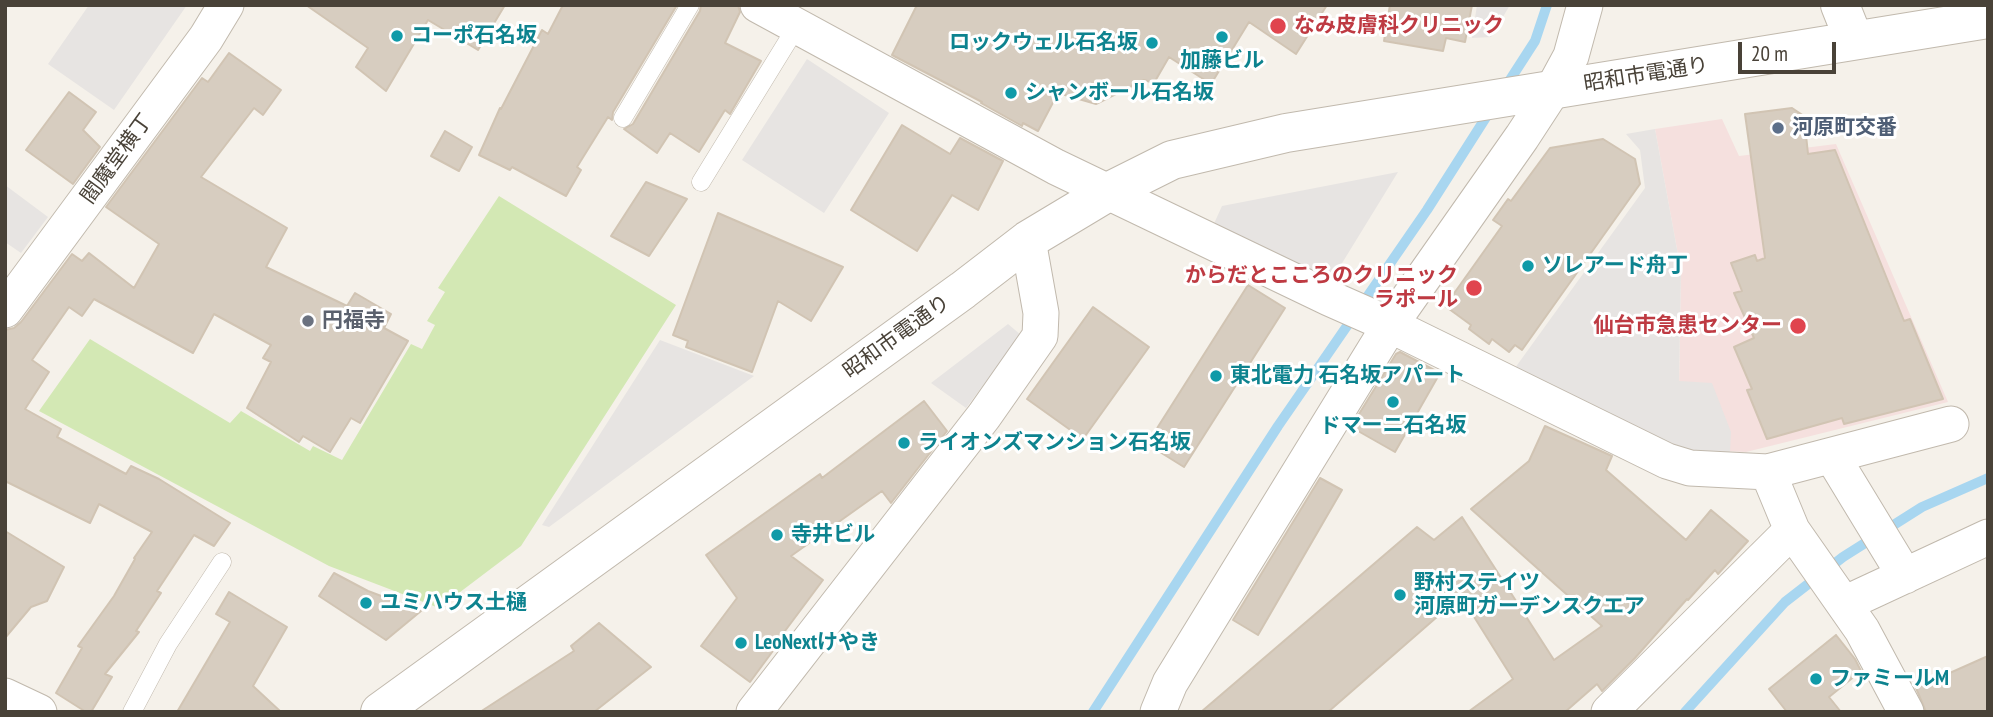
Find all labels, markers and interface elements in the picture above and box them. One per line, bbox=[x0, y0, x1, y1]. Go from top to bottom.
place label: なみ皮膚科クリニック bbox=[1294, 13, 1504, 39]
marker: なみ皮膚科クリニック bbox=[1268, 16, 1288, 36]
place label: コーポ石名坂 bbox=[411, 23, 537, 49]
marker: コーポ石名坂 bbox=[389, 28, 405, 44]
scale bar bbox=[1741, 28, 1839, 72]
marker: 加藤ビル bbox=[1214, 29, 1230, 45]
place label: ロックウェル石名坂 bbox=[949, 30, 1138, 56]
marker: ロックウェル石名坂 bbox=[1144, 35, 1160, 51]
text: 20 m bbox=[1751, 40, 1788, 67]
place label: 加藤ビル bbox=[1180, 48, 1264, 74]
street label: 昭和市電通り bbox=[1582, 53, 1710, 97]
place label: シャンボール石名坂 bbox=[1025, 80, 1214, 106]
marker: シャンボール石名坂 bbox=[1003, 85, 1019, 101]
street label: 閻魔堂横丁 bbox=[76, 109, 158, 209]
place label: 河原町交番 bbox=[1792, 115, 1897, 141]
marker: 河原町交番 bbox=[1770, 120, 1786, 136]
place label: ソレアード舟丁 bbox=[1542, 253, 1688, 279]
marker: ソレアード舟丁 bbox=[1520, 258, 1536, 274]
place label: からだとこころのクリニック ラポール bbox=[1185, 263, 1458, 313]
marker: からだとこころのクリニック ラポール bbox=[1464, 278, 1484, 298]
street label: 昭和市電通り bbox=[839, 290, 955, 384]
place label: 円福寺 bbox=[322, 308, 385, 334]
marker: 円福寺 bbox=[300, 313, 316, 329]
place label: 仙台市急患センター bbox=[1593, 313, 1782, 339]
marker: 仙台市急患センター bbox=[1788, 316, 1808, 336]
place label: 東北電力 石名坂アパート bbox=[1230, 363, 1465, 389]
marker: 東北電力 石名坂アパート bbox=[1208, 368, 1224, 384]
marker: ドマーニ石名坂 bbox=[1385, 394, 1401, 410]
place label: ドマーニ石名坂 bbox=[1320, 413, 1466, 439]
place label: ライオンズマンション石名坂 bbox=[918, 430, 1191, 456]
marker: ライオンズマンション石名坂 bbox=[896, 435, 912, 451]
place label: 寺井ビル bbox=[791, 522, 875, 548]
marker: 寺井ビル bbox=[769, 527, 785, 543]
place label: 野村ステイツ 河原町ガーデンスクエア bbox=[1414, 570, 1645, 620]
marker: 野村ステイツ 河原町ガーデンスクエア bbox=[1392, 587, 1408, 603]
place label: ユミハウス土樋 bbox=[380, 590, 527, 616]
marker: ユミハウス土樋 bbox=[358, 595, 374, 611]
place label: LeoNextけやき bbox=[755, 630, 880, 656]
marker: LeoNextけやき bbox=[733, 635, 749, 651]
place label: ファミールM bbox=[1830, 666, 1949, 692]
marker: ファミールM bbox=[1808, 671, 1824, 687]

